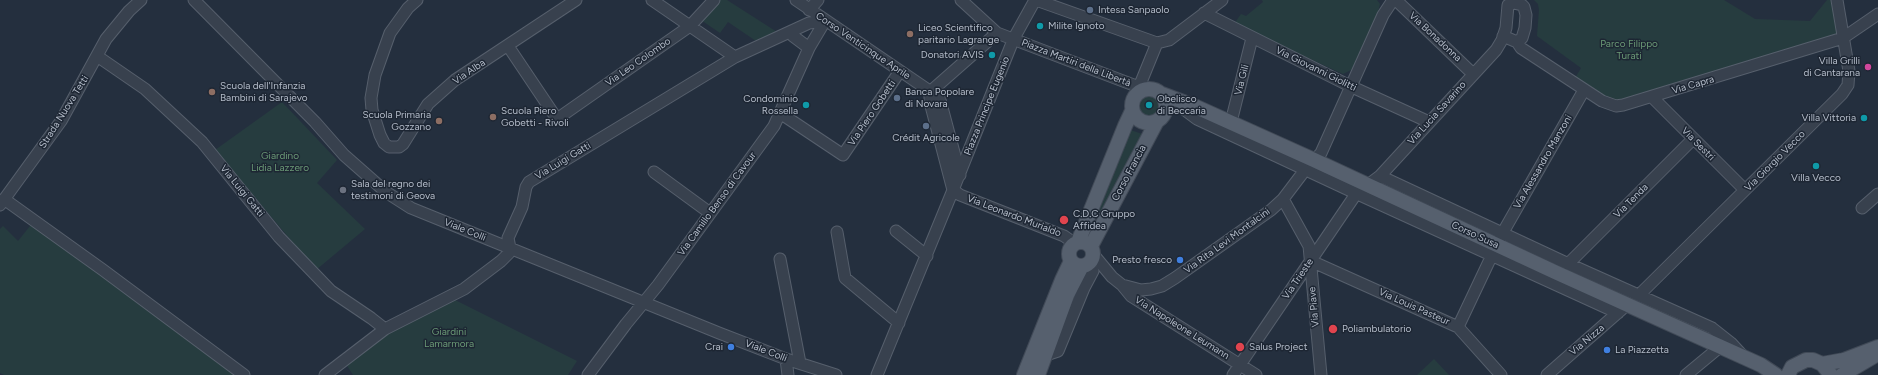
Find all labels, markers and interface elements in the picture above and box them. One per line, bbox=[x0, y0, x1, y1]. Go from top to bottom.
place label: Intesa Sanpaolo bbox=[1098, 4, 1169, 16]
marker: Intesa Sanpaolo bbox=[1085, 5, 1095, 15]
street label: Corso Venticinque Aprile bbox=[813, 10, 913, 82]
street label: Via Bonadonna bbox=[1406, 10, 1464, 64]
place label: Milite Ignoto bbox=[1048, 20, 1104, 32]
marker: Milite Ignoto bbox=[1035, 21, 1045, 31]
place label: Liceo Scientifico paritario Lagrange bbox=[918, 22, 999, 46]
marker: Liceo Scientifico paritario Lagrange bbox=[905, 29, 915, 39]
street label: Via Leo Colombo bbox=[603, 35, 673, 89]
street label: Piazza Martiri della Libertà bbox=[1020, 37, 1132, 89]
park label: Parco Filippo Turati bbox=[1600, 38, 1658, 62]
street label: Via Giovanni Giolitti bbox=[1274, 44, 1358, 94]
place label: Donatori AVIS bbox=[921, 49, 984, 61]
marker: Donatori AVIS bbox=[987, 50, 997, 60]
street label: Piazza Principe Eugenio bbox=[962, 55, 1012, 157]
place label: Villa Grilli di Cantarana bbox=[1803, 55, 1860, 78]
street label: Via Alba bbox=[450, 57, 488, 87]
marker: Villa Grilli di Cantarana bbox=[1863, 62, 1873, 72]
street label: Via Gili bbox=[1232, 63, 1252, 97]
street label: Strada Nuova Tetti bbox=[37, 73, 91, 151]
street label: Via Capra bbox=[1670, 73, 1716, 97]
street label: Via Piero Gobetti bbox=[846, 78, 898, 148]
street label: Via Lucia Savarino bbox=[1405, 79, 1469, 147]
place label: Scuola dell'Infanzia Bambini di Sarajevo bbox=[220, 80, 308, 104]
place label: Banca Popolare di Novara bbox=[905, 86, 974, 110]
marker: Scuola dell'Infanzia Bambini di Sarajevo bbox=[207, 87, 217, 97]
place label: Condominio Rossella bbox=[743, 93, 798, 116]
marker: Banca Popolare di Novara bbox=[892, 93, 902, 103]
place label: Obelisco di Beccaria bbox=[1157, 93, 1206, 116]
marker: Condominio Rossella bbox=[801, 100, 811, 110]
marker: Obelisco di Beccaria bbox=[1144, 100, 1154, 110]
place label: Scuola Piero Gobetti - Rivoli bbox=[501, 105, 569, 128]
place label: Scuola Primaria Gozzano bbox=[362, 109, 431, 132]
marker: Scuola Piero Gobetti - Rivoli bbox=[488, 112, 498, 122]
place label: Villa Vittoria bbox=[1801, 112, 1856, 124]
street label: Via Alessandro Manzoni bbox=[1511, 113, 1575, 211]
marker: Villa Vittoria bbox=[1859, 113, 1869, 123]
marker: Scuola Primaria Gozzano bbox=[434, 116, 444, 126]
marker: Crédit Agricole bbox=[921, 121, 931, 131]
street label: Via Sestri bbox=[1679, 125, 1717, 163]
street label: Via Giorgio Vecco bbox=[1742, 128, 1808, 194]
place label: Crédit Agricole bbox=[892, 132, 960, 144]
street label: Via Luigi Gatti bbox=[533, 140, 593, 182]
street label: Corso Francia bbox=[1109, 143, 1149, 203]
park label: Giardino Lidia Lazzero bbox=[251, 150, 309, 174]
street label: Via Camillo Benso di Cavour bbox=[675, 150, 759, 258]
marker: Villa Vecco bbox=[1811, 161, 1821, 171]
street label: Via Luigi Gatti bbox=[217, 163, 267, 219]
place label: Villa Vecco bbox=[1791, 172, 1841, 184]
place label: Sala del regno dei testimoni di Geova bbox=[351, 178, 435, 202]
street label: Via Tenda bbox=[1611, 181, 1651, 221]
marker: Sala del regno dei testimoni di Geova bbox=[338, 185, 348, 195]
street label: Via Leonardo Murialdo bbox=[965, 192, 1063, 240]
street label: Via Rita Levi Montalcini bbox=[1181, 206, 1273, 276]
place label: C.D.C Gruppo Affidea bbox=[1073, 208, 1135, 232]
marker: C.D.C Gruppo Affidea bbox=[1058, 214, 1070, 226]
street label: Viale Colli bbox=[442, 216, 488, 244]
street label: Corso Susa bbox=[1449, 219, 1501, 251]
place label: Presto fresco bbox=[1112, 254, 1172, 266]
marker: Presto fresco bbox=[1175, 255, 1185, 265]
street label: Via Trieste bbox=[1280, 256, 1316, 302]
street label: Via Piave bbox=[1306, 286, 1322, 328]
street label: Via Louis Pasteur bbox=[1377, 286, 1451, 328]
street label: Via Napoleone Leumann bbox=[1132, 294, 1232, 362]
street label: Via Nizza bbox=[1567, 322, 1607, 358]
marker: Poliambulatorio bbox=[1327, 323, 1339, 335]
place label: Poliambulatorio bbox=[1342, 323, 1411, 335]
park label: Giardini Lamarmora bbox=[424, 326, 474, 350]
street label: Viale Colli bbox=[743, 337, 789, 365]
place label: Crai bbox=[705, 341, 723, 353]
marker: Salus Project bbox=[1234, 341, 1246, 353]
place label: Salus Project bbox=[1249, 341, 1307, 353]
marker: Crai bbox=[726, 342, 736, 352]
place label: La Piazzetta bbox=[1615, 344, 1669, 356]
marker: La Piazzetta bbox=[1602, 345, 1612, 355]

